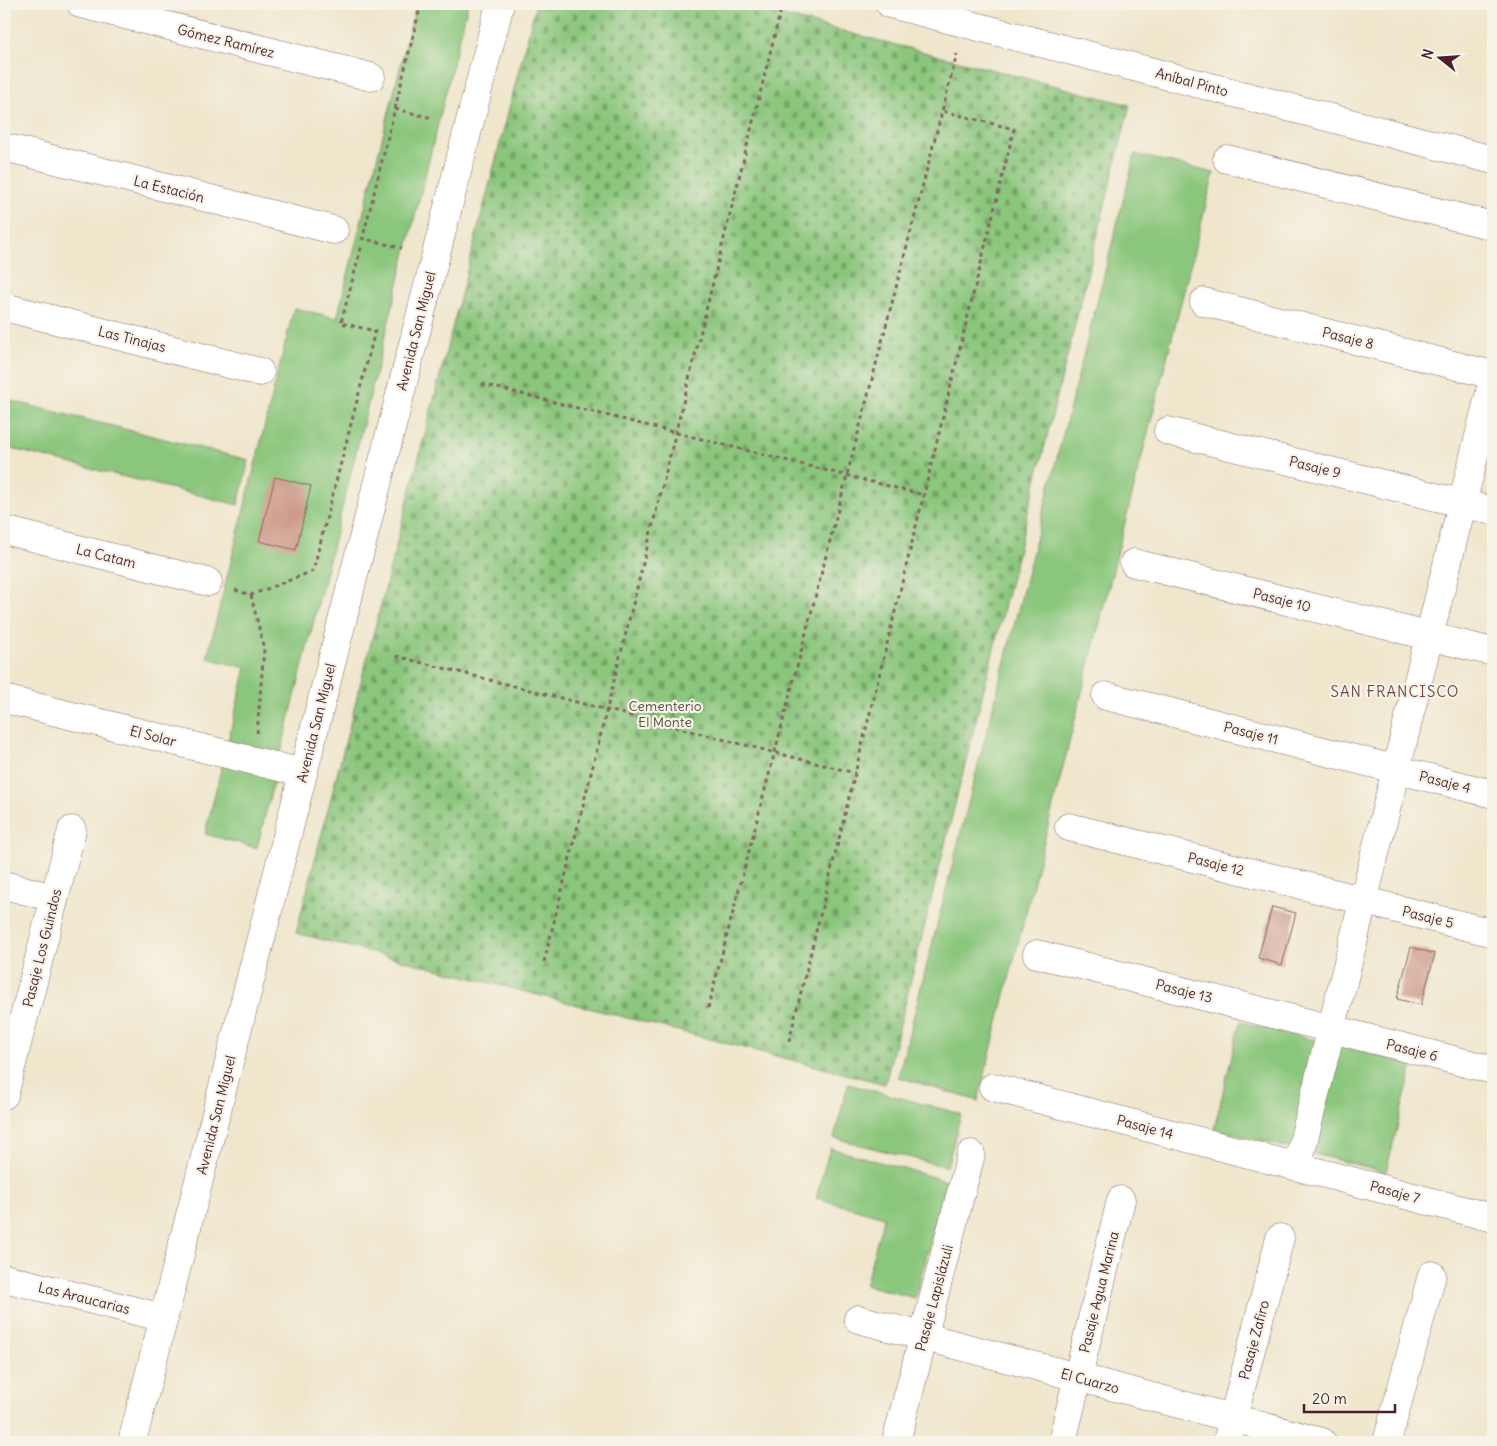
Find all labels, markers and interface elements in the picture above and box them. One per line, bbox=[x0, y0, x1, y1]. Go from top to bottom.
street label: Gómez Ramírez bbox=[175, 20, 277, 62]
north arrow bbox=[1414, 32, 1464, 82]
text: N bbox=[1418, 47, 1438, 61]
street label: Aníbal Pinto bbox=[1154, 64, 1230, 100]
street label: La Estación bbox=[132, 172, 206, 206]
street label: Avenida San Miguel bbox=[392, 269, 440, 393]
street label: Las Tinajas bbox=[96, 322, 168, 356]
street label: Pasaje 8 bbox=[1320, 323, 1376, 353]
street label: Pasaje 9 bbox=[1287, 452, 1343, 482]
street label: La Catam bbox=[74, 540, 138, 572]
street label: Pasaje 10 bbox=[1251, 584, 1313, 616]
street label: Avenida San Miguel bbox=[292, 661, 340, 785]
district label: SAN FRANCISCO bbox=[1331, 682, 1459, 701]
park label: Cementerio El Monte bbox=[628, 697, 702, 731]
street label: Pasaje 11 bbox=[1222, 718, 1280, 748]
street label: El Solar bbox=[128, 722, 178, 751]
street label: Pasaje 4 bbox=[1417, 767, 1473, 797]
street label: Pasaje 12 bbox=[1186, 848, 1246, 880]
street label: Pasaje Los Guindos bbox=[19, 887, 65, 1009]
street label: Pasaje 5 bbox=[1400, 902, 1456, 932]
street label: Pasaje 13 bbox=[1154, 975, 1214, 1007]
street label: Pasaje 6 bbox=[1384, 1035, 1440, 1065]
street label: Avenida San Miguel bbox=[192, 1053, 240, 1177]
street label: Pasaje 14 bbox=[1115, 1111, 1175, 1143]
street label: Pasaje 7 bbox=[1368, 1177, 1422, 1207]
street label: Pasaje Agua Marina bbox=[1075, 1229, 1123, 1355]
street label: Pasaje Lapislázuli bbox=[911, 1243, 957, 1353]
street label: Las Araucarias bbox=[36, 1278, 132, 1318]
street label: Pasaje Zafiro bbox=[1235, 1298, 1273, 1382]
street label: El Cuarzo bbox=[1059, 1365, 1121, 1397]
scale bar bbox=[1304, 1381, 1396, 1413]
text: 20 m bbox=[1312, 1389, 1347, 1408]

